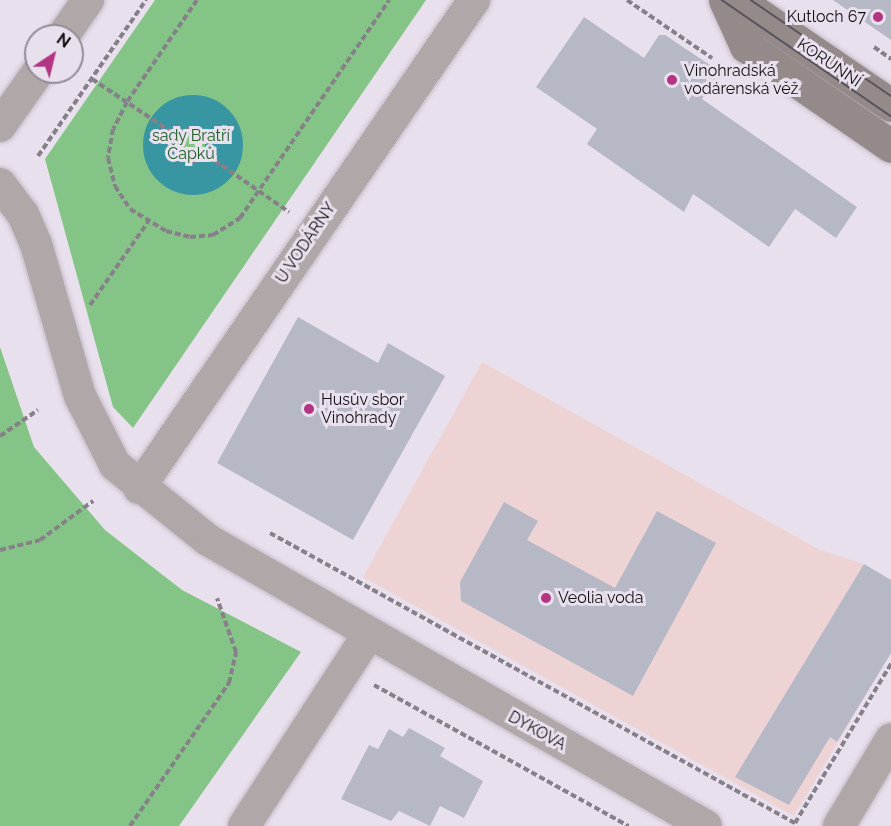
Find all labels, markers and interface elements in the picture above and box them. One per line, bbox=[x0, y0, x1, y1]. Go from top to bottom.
place label: Kutloch 67 bbox=[787, 7, 866, 27]
marker: Kutloch 67 bbox=[871, 10, 885, 24]
north arrow bbox=[24, 24, 84, 84]
text: N bbox=[53, 29, 74, 52]
street label: KORUNNÍ bbox=[793, 35, 865, 91]
place label: Vinohradská vodárenská věž bbox=[684, 61, 799, 99]
marker: Vinohradská vodárenská věž bbox=[665, 73, 679, 87]
park label: sady Bratří Čapků bbox=[152, 126, 230, 164]
street label: U VODÁRNY bbox=[272, 199, 340, 287]
place label: Husův sbor Vinohrady bbox=[321, 390, 405, 428]
marker: Husův sbor Vinohrady bbox=[302, 402, 316, 416]
place label: Veolia voda bbox=[558, 588, 644, 608]
marker: Veolia voda bbox=[539, 591, 553, 605]
street label: DYKOVA bbox=[505, 707, 569, 755]

